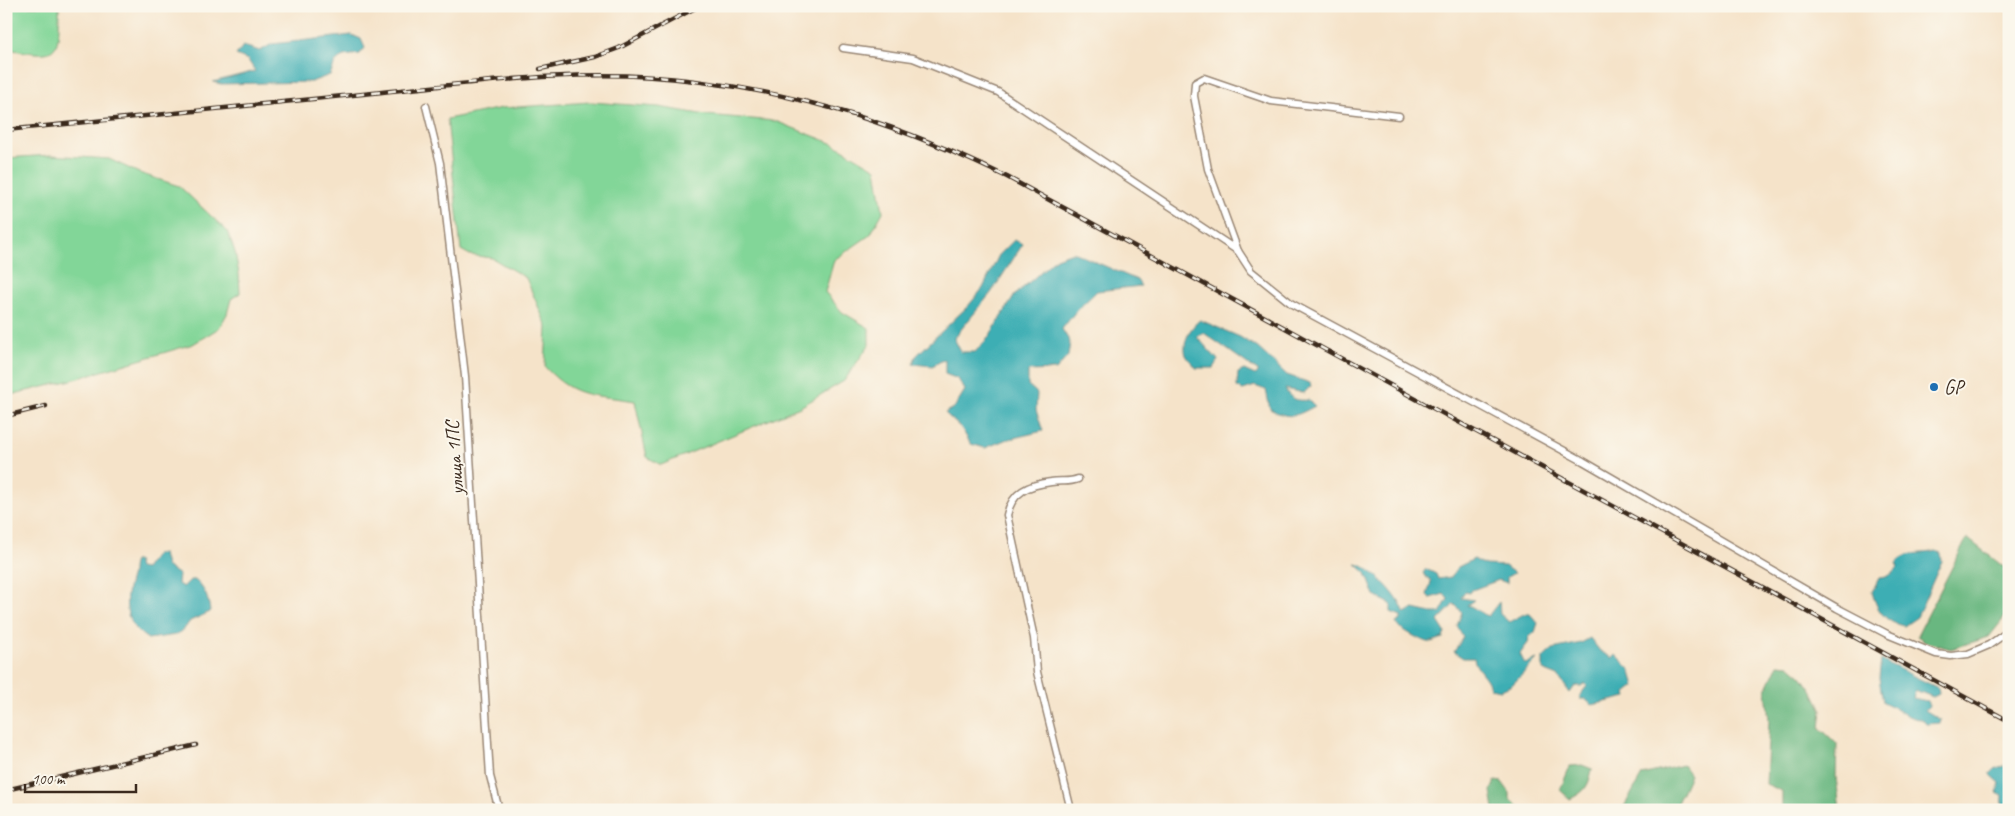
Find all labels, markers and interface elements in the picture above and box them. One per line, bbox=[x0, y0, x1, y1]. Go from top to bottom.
place label: GP bbox=[1944, 375, 1966, 400]
marker: GP bbox=[1928, 381, 1940, 393]
street label: улица 1ПС bbox=[439, 418, 470, 497]
scale bar bbox=[25, 761, 136, 793]
text: 100 m bbox=[32, 770, 66, 789]

